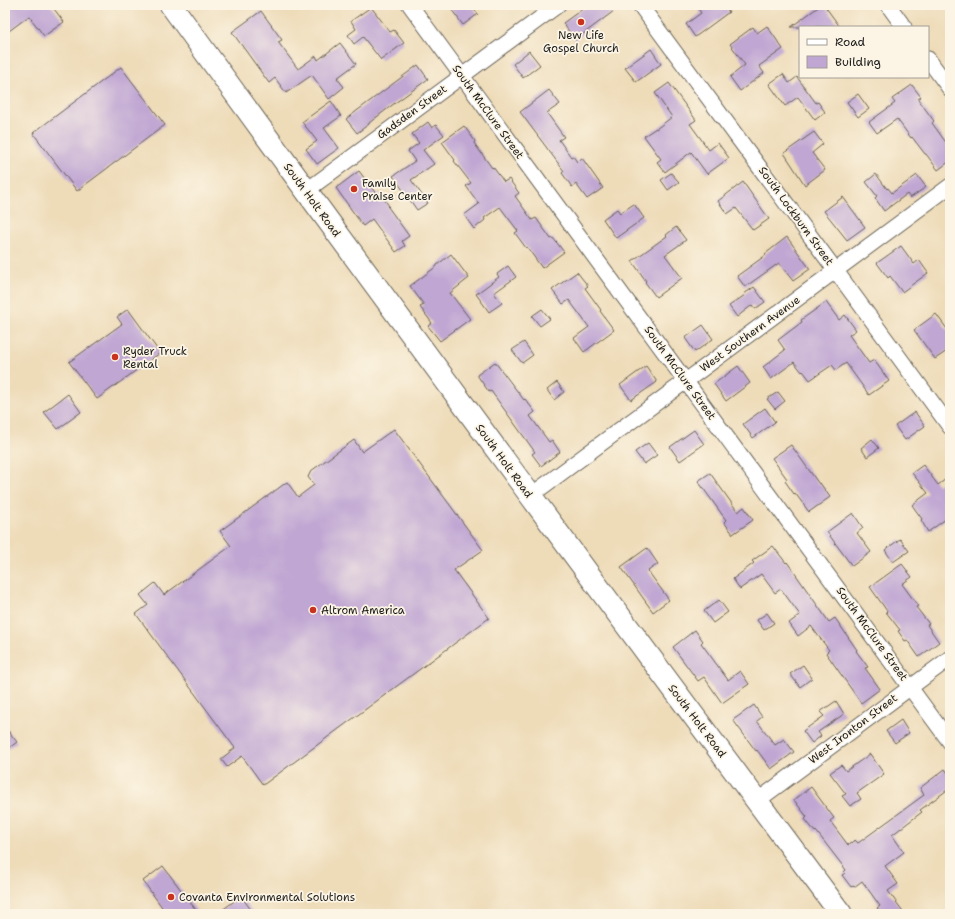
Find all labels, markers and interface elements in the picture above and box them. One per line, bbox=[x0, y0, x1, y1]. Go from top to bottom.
marker: New Life Gospel Church bbox=[576, 17, 586, 27]
legend bbox=[799, 26, 929, 78]
place label: New Life Gospel Church bbox=[543, 28, 619, 56]
text: Road bbox=[835, 34, 866, 50]
text: Building bbox=[835, 54, 881, 70]
street label: South McClure Street bbox=[449, 62, 527, 162]
street label: Gadsden Street bbox=[374, 81, 450, 142]
street label: South Holt Road bbox=[280, 160, 344, 240]
street label: South Lockburn Street bbox=[755, 164, 837, 269]
place label: Family Praise Center bbox=[362, 176, 433, 204]
marker: Family Praise Center bbox=[349, 184, 359, 194]
street label: West Southern Avenue bbox=[697, 293, 803, 375]
street label: South McClure Street bbox=[641, 323, 719, 423]
place label: Ryder Truck Rental bbox=[123, 344, 187, 372]
marker: Ryder Truck Rental bbox=[110, 352, 120, 362]
street label: South Holt Road bbox=[472, 421, 536, 501]
street label: South McClure Street bbox=[833, 584, 911, 684]
place label: Altrom America bbox=[321, 603, 405, 618]
marker: Altrom America bbox=[308, 605, 318, 615]
street label: South Holt Road bbox=[664, 681, 730, 761]
street label: West Ironton Street bbox=[806, 691, 901, 767]
place label: Covanta Environmental Solutions bbox=[179, 890, 355, 905]
marker: Covanta Environmental Solutions bbox=[166, 892, 176, 902]

